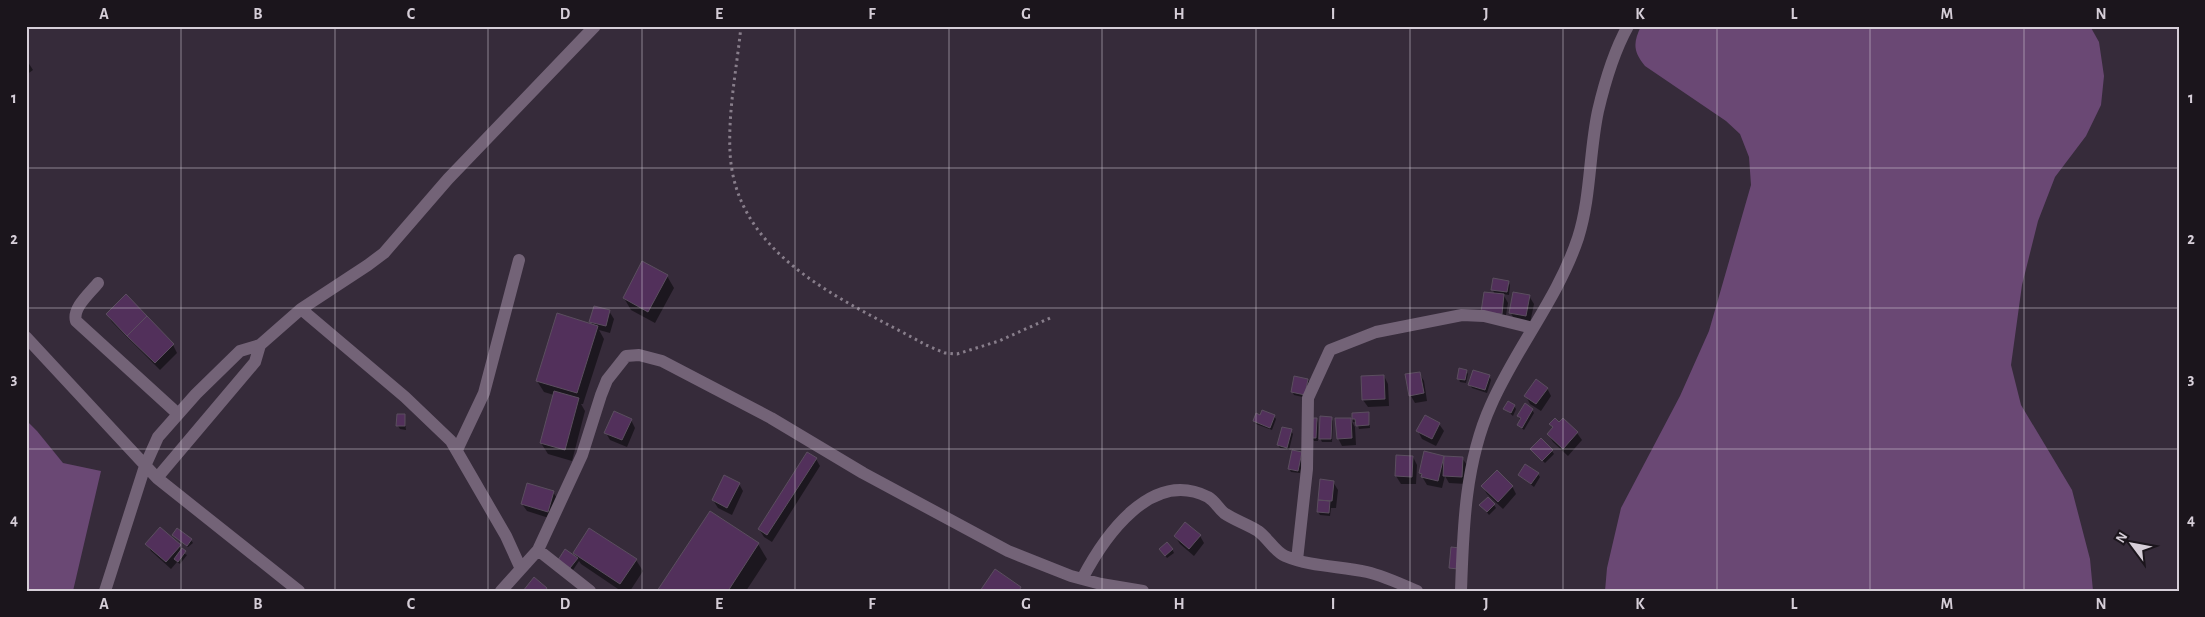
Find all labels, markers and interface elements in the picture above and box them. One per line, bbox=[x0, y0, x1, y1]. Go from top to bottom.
text: A bbox=[99, 6, 109, 22]
text: B bbox=[253, 6, 263, 22]
text: C bbox=[407, 6, 416, 22]
text: D bbox=[560, 6, 571, 22]
text: E bbox=[715, 6, 723, 22]
text: F bbox=[868, 6, 876, 22]
text: G bbox=[1021, 6, 1031, 22]
text: H bbox=[1173, 6, 1185, 22]
text: I bbox=[1331, 6, 1335, 22]
text: J bbox=[1483, 6, 1489, 22]
text: K bbox=[1635, 6, 1645, 22]
text: L bbox=[1791, 6, 1798, 22]
text: M bbox=[1941, 6, 1953, 22]
text: N bbox=[2095, 6, 2107, 22]
text: 1 bbox=[11, 90, 17, 106]
text: 1 bbox=[2188, 90, 2194, 106]
text: 2 bbox=[10, 231, 18, 247]
text: 2 bbox=[2187, 231, 2195, 247]
text: 3 bbox=[11, 371, 18, 387]
text: 3 bbox=[2188, 371, 2195, 387]
text: 4 bbox=[10, 512, 18, 528]
text: 4 bbox=[2187, 512, 2195, 528]
north arrow bbox=[2108, 520, 2158, 570]
text: N bbox=[2113, 530, 2130, 545]
text: A bbox=[99, 596, 109, 612]
text: B bbox=[253, 596, 263, 612]
text: C bbox=[407, 596, 416, 612]
text: D bbox=[560, 596, 571, 612]
text: E bbox=[715, 596, 723, 612]
text: F bbox=[868, 596, 876, 612]
text: G bbox=[1021, 596, 1031, 612]
text: H bbox=[1173, 596, 1185, 612]
text: I bbox=[1331, 596, 1335, 612]
text: J bbox=[1483, 596, 1489, 612]
text: K bbox=[1635, 596, 1645, 612]
text: L bbox=[1791, 596, 1798, 612]
text: M bbox=[1941, 596, 1953, 612]
text: N bbox=[2095, 596, 2107, 612]

